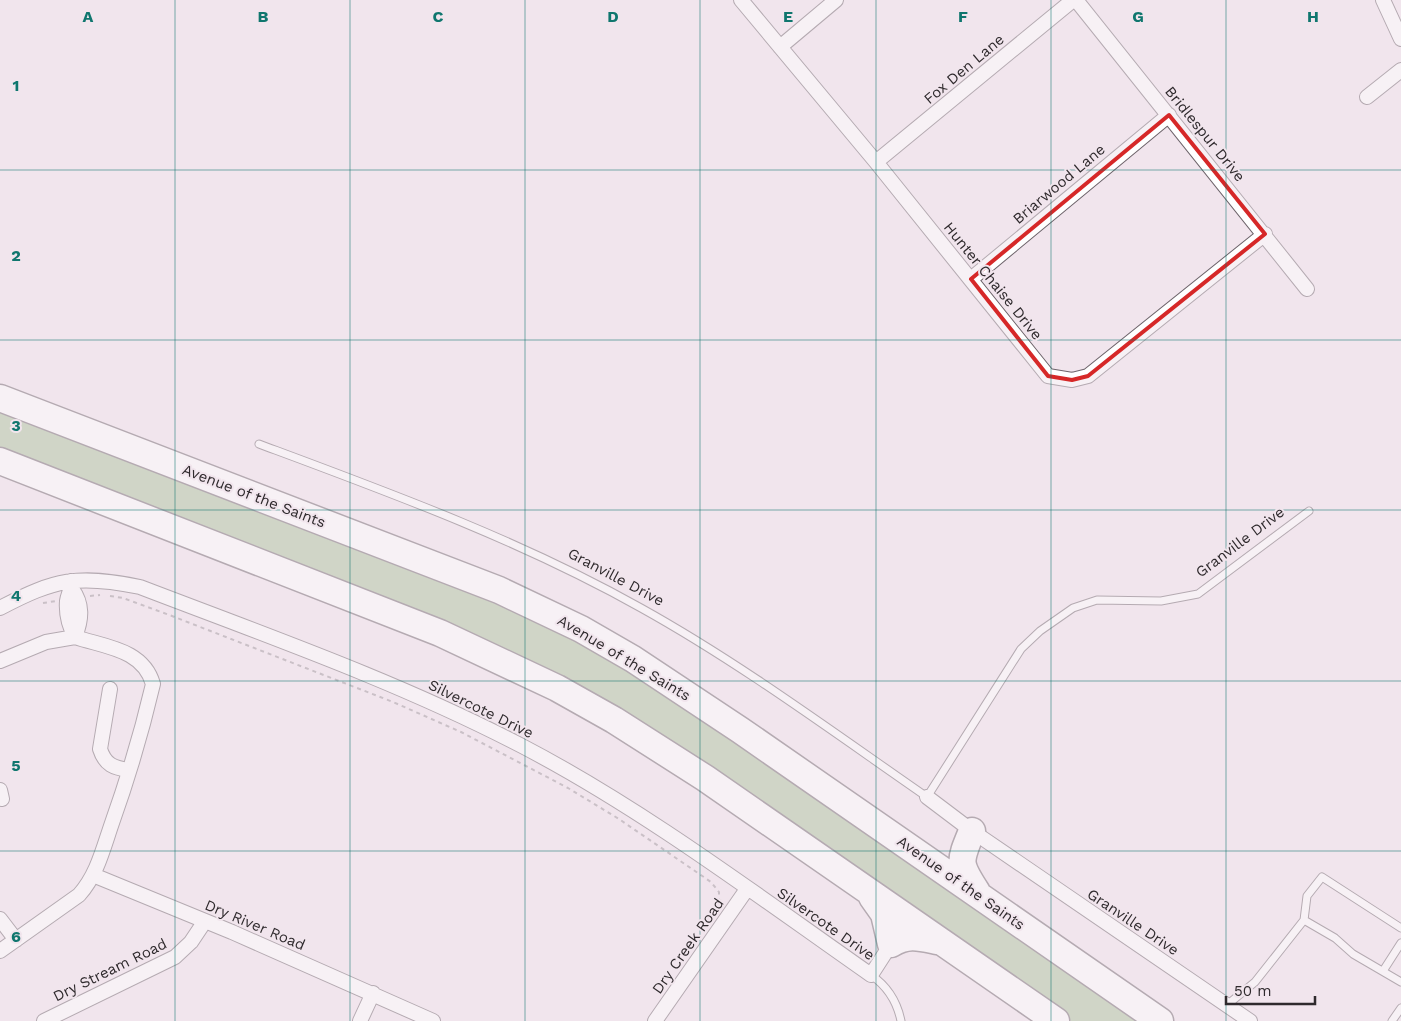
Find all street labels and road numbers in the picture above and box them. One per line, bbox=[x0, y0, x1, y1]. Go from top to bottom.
street label: Fox Den Lane bbox=[920, 30, 1008, 108]
street label: Bridlespur Drive bbox=[1161, 83, 1249, 185]
street label: Briarwood Lane bbox=[1009, 140, 1109, 228]
street label: Hunter Chaise Drive bbox=[940, 219, 1046, 343]
street label: Avenue of the Saints bbox=[180, 460, 328, 532]
street label: Granville Drive bbox=[1192, 503, 1288, 581]
street label: Granville Drive bbox=[565, 544, 667, 610]
street label: Avenue of the Saints bbox=[554, 611, 694, 705]
street label: Silvercote Drive bbox=[425, 676, 537, 742]
street label: Avenue of the Saints bbox=[894, 832, 1028, 934]
street label: Silvercote Drive bbox=[774, 884, 878, 964]
street label: Granville Drive bbox=[1084, 885, 1182, 959]
street label: Dry Creek Road bbox=[648, 895, 728, 997]
street label: Dry River Road bbox=[202, 896, 308, 954]
street label: Dry Stream Road bbox=[50, 935, 170, 1005]

